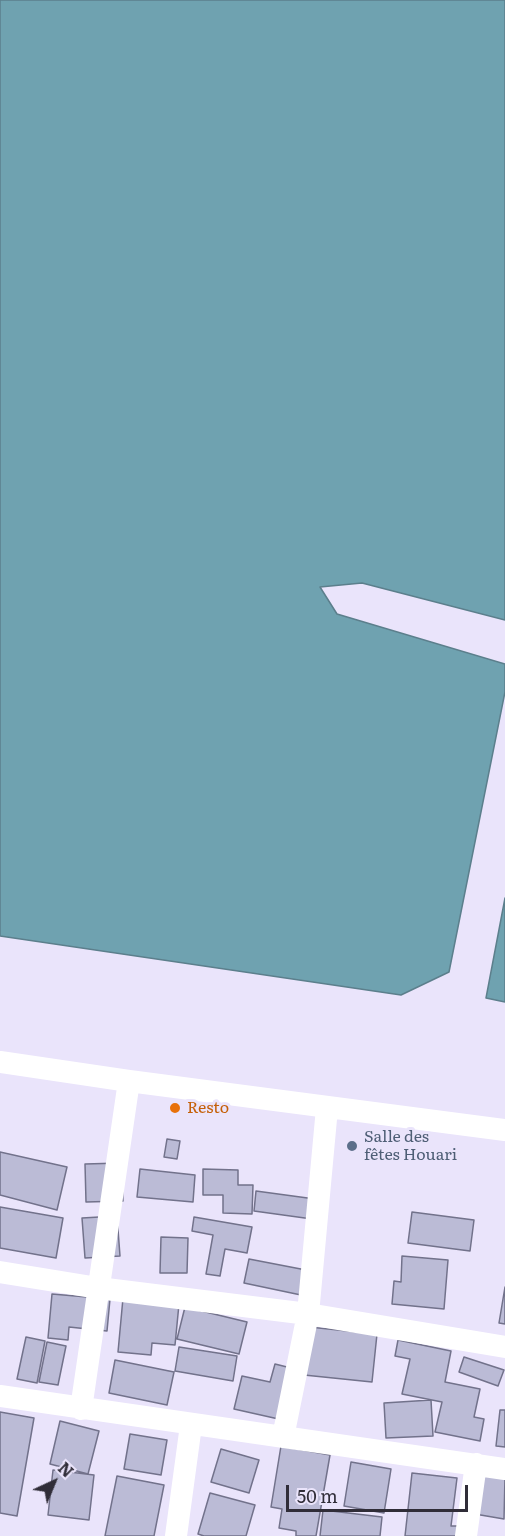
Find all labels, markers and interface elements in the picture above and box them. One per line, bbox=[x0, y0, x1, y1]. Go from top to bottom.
place label: Resto bbox=[187, 1098, 229, 1118]
marker: Resto bbox=[168, 1101, 182, 1115]
place label: Salle des fêtes Houari bbox=[364, 1127, 457, 1165]
marker: Salle des fêtes Houari bbox=[345, 1139, 359, 1153]
north arrow bbox=[24, 1452, 84, 1512]
text: N bbox=[53, 1456, 80, 1482]
scale bar bbox=[289, 1473, 470, 1511]
text: 50 m bbox=[297, 1482, 338, 1509]

